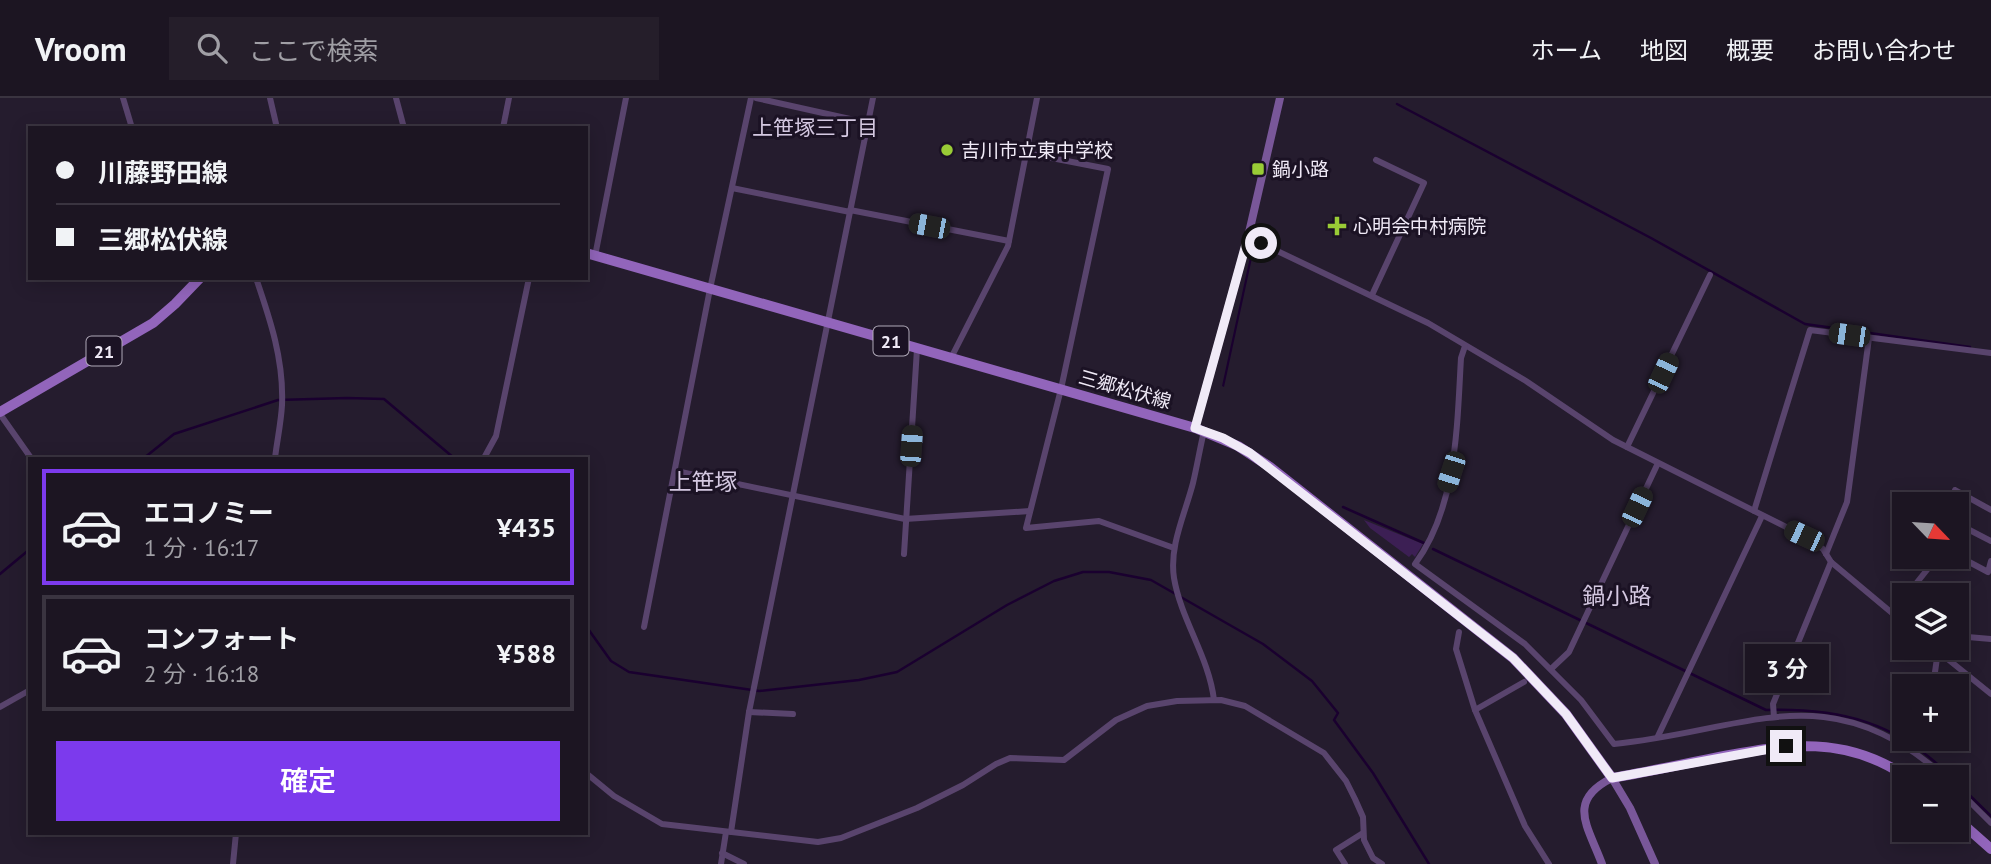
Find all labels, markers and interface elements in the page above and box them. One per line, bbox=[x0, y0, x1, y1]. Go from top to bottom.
search box bbox=[169, 17, 659, 80]
text: Vroom bbox=[35, 27, 127, 70]
icon: search bbox=[193, 29, 231, 67]
text: ここで検索 bbox=[249, 34, 379, 67]
text: ホーム bbox=[1531, 35, 1602, 66]
text: 地図 bbox=[1640, 35, 1688, 66]
text: 概要 bbox=[1726, 35, 1774, 66]
text: お問い合わせ bbox=[1812, 35, 1956, 66]
district label: 上笹塚三丁目 bbox=[752, 114, 878, 141]
place label: 吉川市立東中学校 bbox=[961, 138, 1113, 162]
marker: 吉川市立東中学校 bbox=[939, 142, 955, 158]
text: 川藤野田線 bbox=[98, 156, 228, 189]
place label: 鍋小路 bbox=[1272, 157, 1329, 181]
marker: 鍋小路 bbox=[1250, 161, 1266, 177]
car bbox=[907, 212, 952, 240]
place label: 心明会中村病院 bbox=[1353, 214, 1486, 238]
marker: 心明会中村病院 bbox=[1327, 216, 1347, 236]
text: 三郷松伏線 bbox=[98, 223, 228, 256]
route start bbox=[1245, 227, 1277, 259]
car bbox=[1827, 322, 1872, 348]
road number: 21 bbox=[874, 327, 908, 356]
road number: 21 bbox=[86, 337, 122, 366]
car bbox=[1645, 350, 1682, 396]
street label: 三郷松伏線 bbox=[1076, 364, 1174, 414]
car bbox=[900, 424, 923, 468]
car bbox=[1435, 449, 1468, 495]
district label: 上笹塚 bbox=[669, 467, 738, 496]
car bbox=[1619, 484, 1656, 530]
north arrow bbox=[1892, 492, 1969, 569]
map controls bbox=[1892, 492, 1969, 842]
icon: car bbox=[60, 496, 123, 559]
text: エコノミー bbox=[144, 496, 274, 529]
text: ¥435 bbox=[497, 511, 556, 544]
car bbox=[1781, 518, 1828, 554]
text: 1 分 · 16:17 bbox=[144, 533, 259, 562]
district label: 鍋小路 bbox=[1583, 581, 1652, 610]
button: layers bbox=[1892, 583, 1969, 660]
icon: car bbox=[60, 622, 123, 685]
text: コンフォート bbox=[144, 622, 299, 655]
text: ¥588 bbox=[497, 637, 556, 670]
callout: 3 分 bbox=[1744, 644, 1828, 694]
text: 3 分 bbox=[1766, 654, 1808, 683]
text: 2 分 · 16:18 bbox=[144, 659, 259, 688]
button: + bbox=[1892, 674, 1969, 751]
route end bbox=[1770, 730, 1802, 762]
button: 確定 bbox=[56, 741, 560, 821]
button: − bbox=[1892, 765, 1969, 842]

